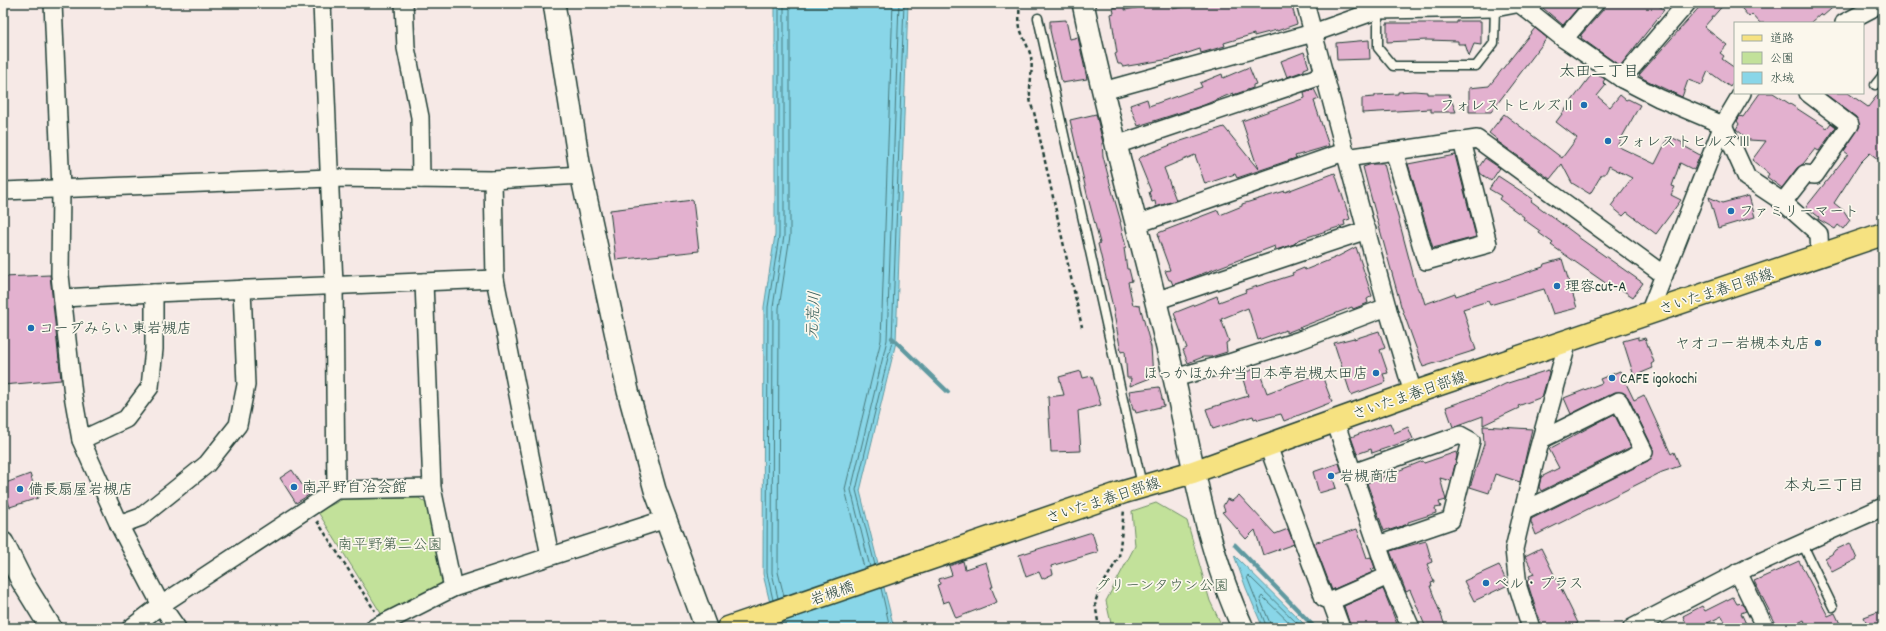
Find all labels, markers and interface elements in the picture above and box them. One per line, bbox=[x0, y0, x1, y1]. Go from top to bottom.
legend bbox=[1734, 22, 1864, 94]
text: 道路 bbox=[1770, 31, 1794, 48]
text: 公園 bbox=[1770, 51, 1794, 68]
district label: 太田二丁目 bbox=[1559, 61, 1639, 84]
text: 水域 bbox=[1770, 71, 1794, 88]
place label: フォレストヒルズⅡ bbox=[1440, 96, 1576, 118]
marker: フォレストヒルズⅡ bbox=[1579, 100, 1589, 110]
place label: フォレストヒルズⅢ bbox=[1616, 132, 1752, 154]
marker: フォレストヒルズⅢ bbox=[1603, 136, 1613, 146]
place label: ファミリーマート bbox=[1739, 202, 1859, 224]
marker: ファミリーマート bbox=[1726, 206, 1736, 216]
street label: さいたま春日部線 bbox=[1656, 264, 1777, 322]
place label: 理容cut-A bbox=[1565, 277, 1626, 299]
marker: 理容cut-A bbox=[1552, 281, 1562, 291]
water label: 元荒川 bbox=[801, 290, 828, 340]
place label: コープみらい 東岩槻店 bbox=[39, 319, 192, 341]
marker: コープみらい 東岩槻店 bbox=[26, 323, 36, 333]
place label: ヤオコー岩槻本丸店 bbox=[1675, 334, 1810, 356]
marker: ヤオコー岩槻本丸店 bbox=[1813, 338, 1823, 348]
place label: ほっかほか弁当日本亭岩槻太田店 bbox=[1143, 364, 1368, 386]
street label: さいたま春日部線 bbox=[1350, 367, 1470, 427]
marker: ほっかほか弁当日本亭岩槻太田店 bbox=[1371, 368, 1381, 378]
place label: CAFE igokochi bbox=[1620, 369, 1697, 391]
marker: CAFE igokochi bbox=[1607, 373, 1617, 383]
place label: 岩槻商店 bbox=[1339, 467, 1399, 489]
marker: 岩槻商店 bbox=[1326, 471, 1336, 481]
street label: さいたま春日部線 bbox=[1043, 473, 1164, 531]
district label: 本丸三丁目 bbox=[1784, 475, 1864, 498]
place label: 南平野自治会館 bbox=[302, 478, 407, 500]
place label: 備長扇屋岩槻店 bbox=[28, 480, 133, 502]
marker: 南平野自治会館 bbox=[289, 482, 299, 492]
marker: 備長扇屋岩槻店 bbox=[15, 484, 25, 494]
park label: 南平野第二公園 bbox=[337, 535, 443, 557]
place label: ベル・プラス bbox=[1494, 574, 1583, 596]
park label: グリーンタウン公園 bbox=[1095, 576, 1229, 598]
street label: 岩槻橋 bbox=[808, 577, 858, 613]
marker: ベル・プラス bbox=[1481, 578, 1491, 588]

